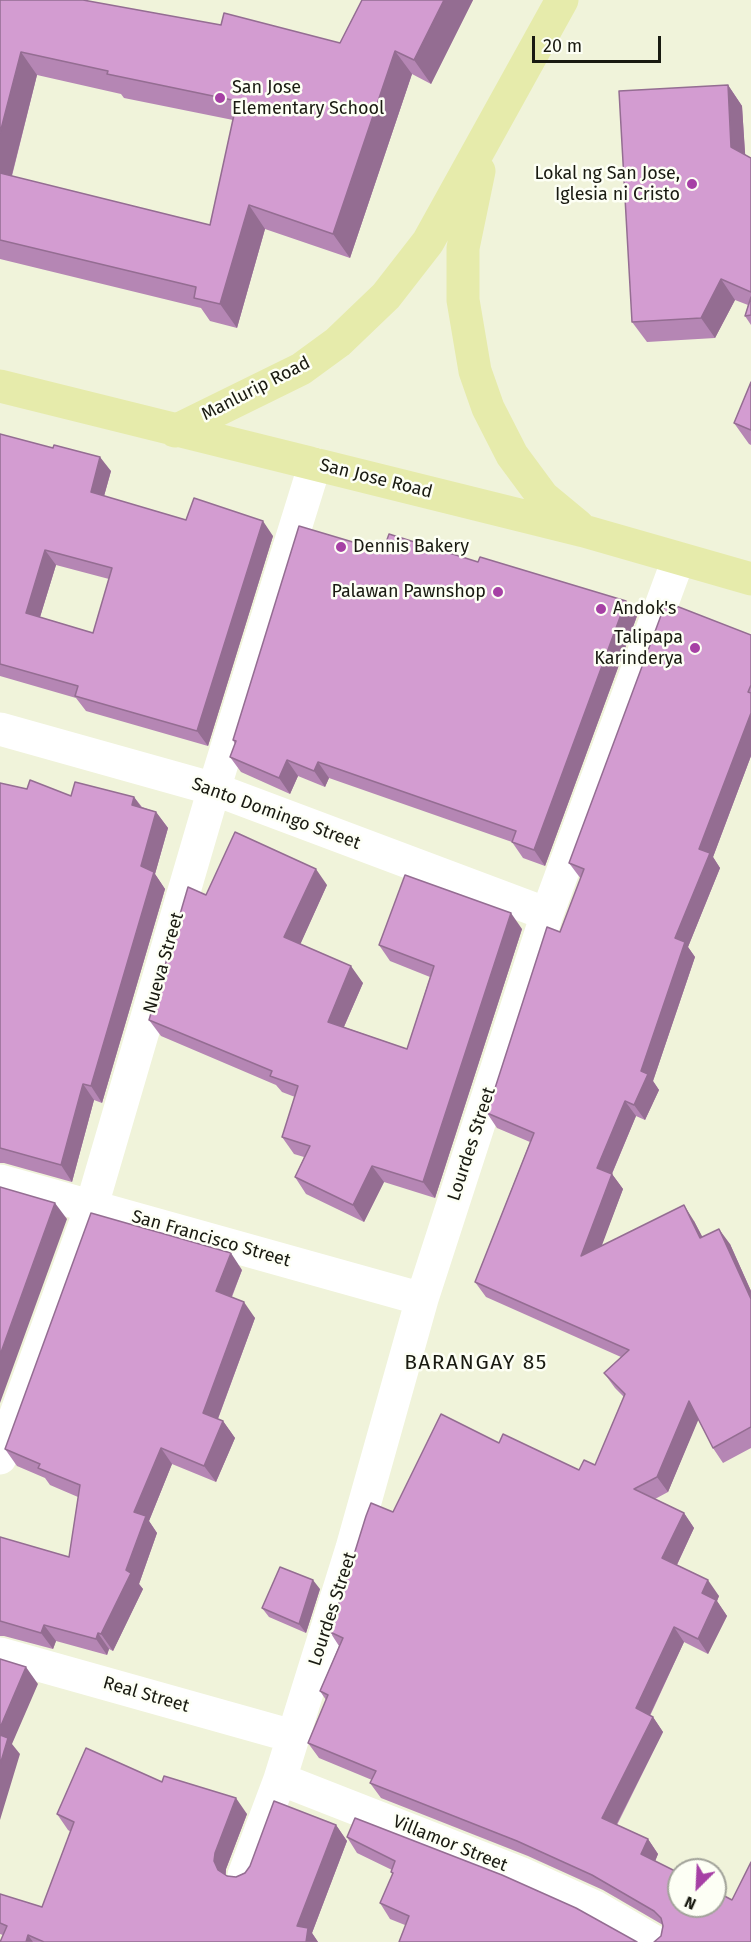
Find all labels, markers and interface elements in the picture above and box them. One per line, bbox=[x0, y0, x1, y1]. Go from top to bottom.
scale bar bbox=[535, 24, 664, 62]
text: 20 m bbox=[543, 35, 582, 57]
place label: San Jose Elementary School bbox=[232, 77, 384, 119]
marker: San Jose Elementary School bbox=[213, 91, 227, 105]
place label: Lokal ng San Jose, Iglesia ni Cristo bbox=[534, 163, 680, 206]
marker: Lokal ng San Jose, Iglesia ni Cristo bbox=[685, 177, 699, 191]
street label: Manlurip Road bbox=[198, 352, 314, 426]
street label: San Jose Road bbox=[317, 455, 435, 503]
place label: Dennis Bakery bbox=[353, 536, 469, 558]
marker: Dennis Bakery bbox=[334, 540, 348, 554]
place label: Palawan Pawnshop bbox=[331, 581, 486, 603]
marker: Palawan Pawnshop bbox=[491, 585, 505, 599]
place label: Andok's bbox=[613, 598, 677, 620]
marker: Andok's bbox=[594, 602, 608, 616]
place label: Talipapa Karinderya bbox=[594, 627, 683, 670]
marker: Talipapa Karinderya bbox=[688, 641, 702, 655]
street label: Santo Domingo Street bbox=[189, 773, 363, 855]
street label: Nueva Street bbox=[139, 910, 189, 1016]
street label: Lourdes Street bbox=[443, 1084, 501, 1204]
street label: San Francisco Street bbox=[129, 1206, 293, 1272]
district label: BARANGAY 85 bbox=[404, 1350, 548, 1376]
street label: Lourdes Street bbox=[304, 1549, 362, 1669]
street label: Real Street bbox=[100, 1672, 192, 1718]
street label: Villamor Street bbox=[389, 1811, 511, 1877]
north arrow bbox=[667, 1858, 727, 1918]
text: N bbox=[682, 1892, 699, 1914]

